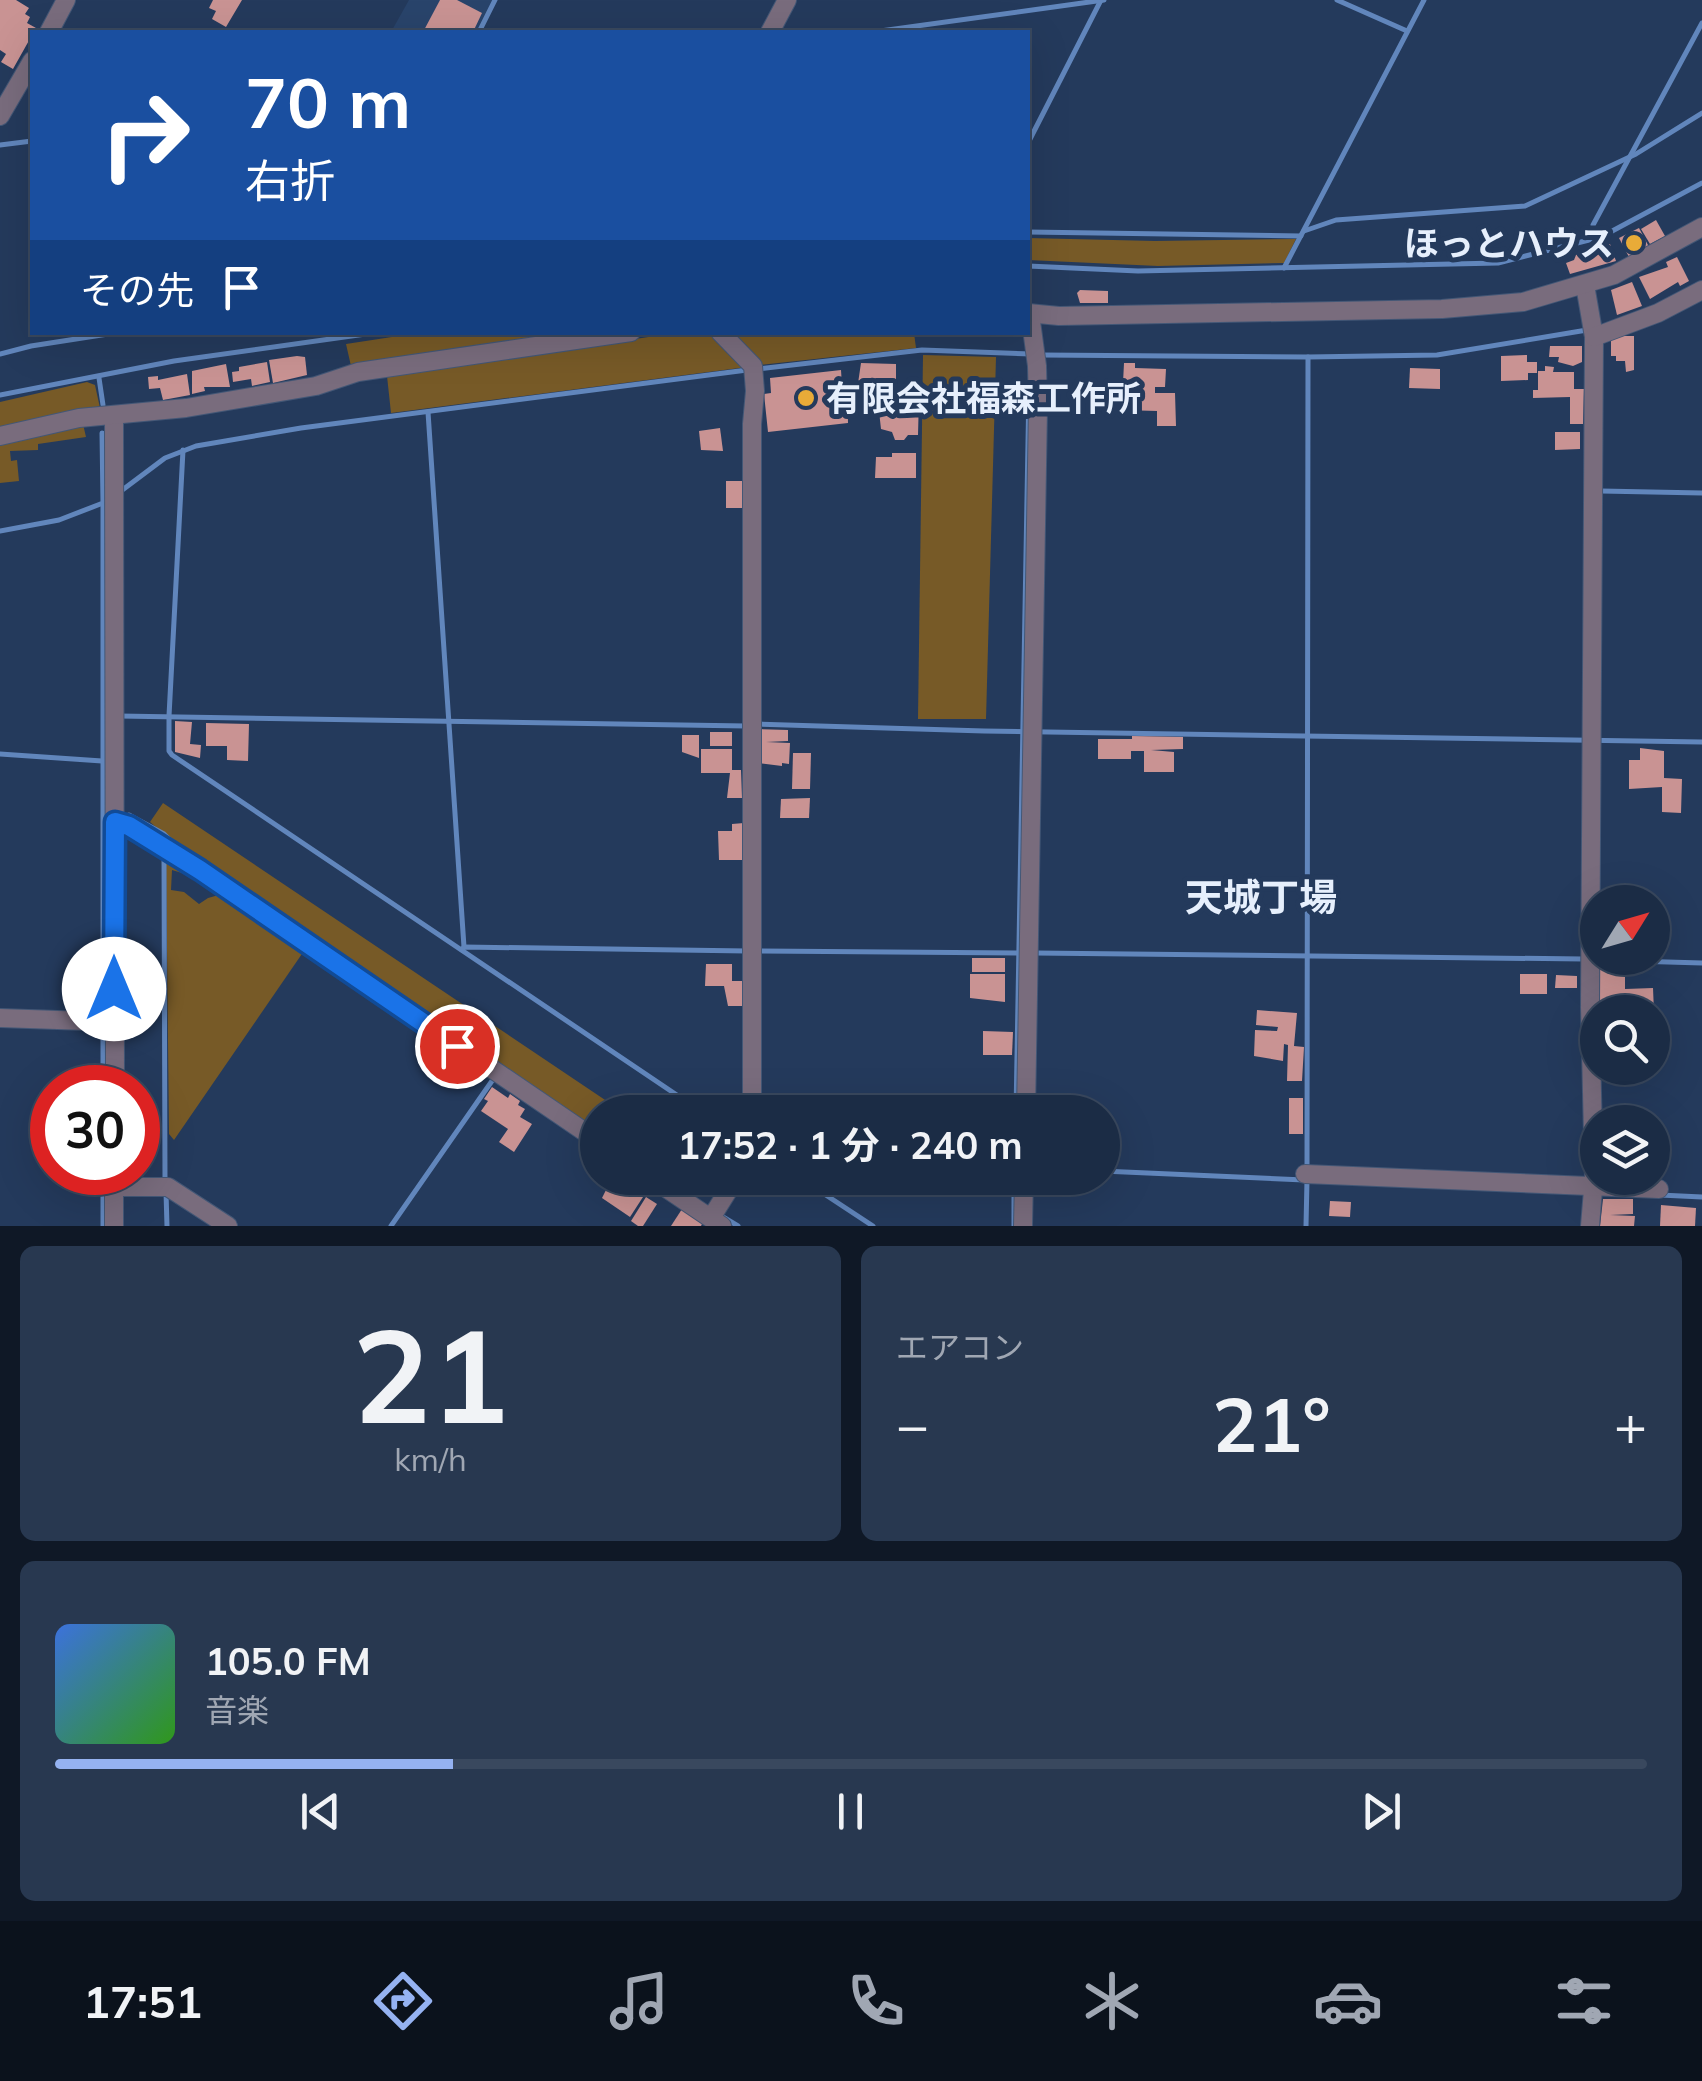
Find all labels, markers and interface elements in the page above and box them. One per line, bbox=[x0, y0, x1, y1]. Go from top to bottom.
text: 70 m bbox=[245, 58, 411, 146]
icon: right bbox=[80, 70, 210, 200]
text: 右折 bbox=[245, 152, 335, 208]
place label: ほっとハウス bbox=[1404, 221, 1614, 265]
marker: ほっとハウス bbox=[1623, 232, 1645, 254]
icon: arrive bbox=[214, 260, 269, 315]
text: その先 bbox=[80, 266, 194, 314]
place label: 有限会社福森工作所 bbox=[826, 376, 1141, 420]
marker: 有限会社福森工作所 bbox=[795, 387, 817, 409]
district label: 天城丁場 bbox=[1185, 873, 1337, 921]
north arrow bbox=[1580, 885, 1670, 975]
map controls bbox=[1580, 885, 1670, 1195]
position arrow bbox=[62, 937, 166, 1041]
button: search bbox=[1580, 995, 1670, 1085]
pin bbox=[415, 1004, 500, 1089]
icon: arrive bbox=[430, 1019, 485, 1074]
speed limit sign: 30 bbox=[30, 1065, 160, 1195]
button: layers bbox=[1580, 1105, 1670, 1195]
text: 17:52 · 1 分 · 240 m bbox=[677, 1121, 1023, 1169]
text: 21 bbox=[352, 1292, 509, 1456]
text: エアコン bbox=[896, 1327, 1024, 1367]
text: 21° bbox=[1212, 1377, 1331, 1471]
text: − bbox=[896, 1390, 929, 1459]
text: + bbox=[1614, 1390, 1647, 1459]
text: km/h bbox=[394, 1439, 467, 1479]
text: 105.0 FM bbox=[205, 1637, 371, 1685]
text: 音楽 bbox=[205, 1690, 269, 1730]
icon: previous bbox=[293, 1784, 348, 1839]
icon: pause bbox=[823, 1784, 878, 1839]
icon: next bbox=[1354, 1784, 1409, 1839]
icon: directions bbox=[368, 1966, 438, 2036]
icon: music bbox=[604, 1966, 674, 2036]
icon: phone bbox=[841, 1966, 911, 2036]
icon: climate bbox=[1077, 1966, 1147, 2036]
icon: car bbox=[1313, 1966, 1383, 2036]
icon: filters bbox=[1549, 1966, 1619, 2036]
text: 17:51 bbox=[83, 1973, 202, 2029]

